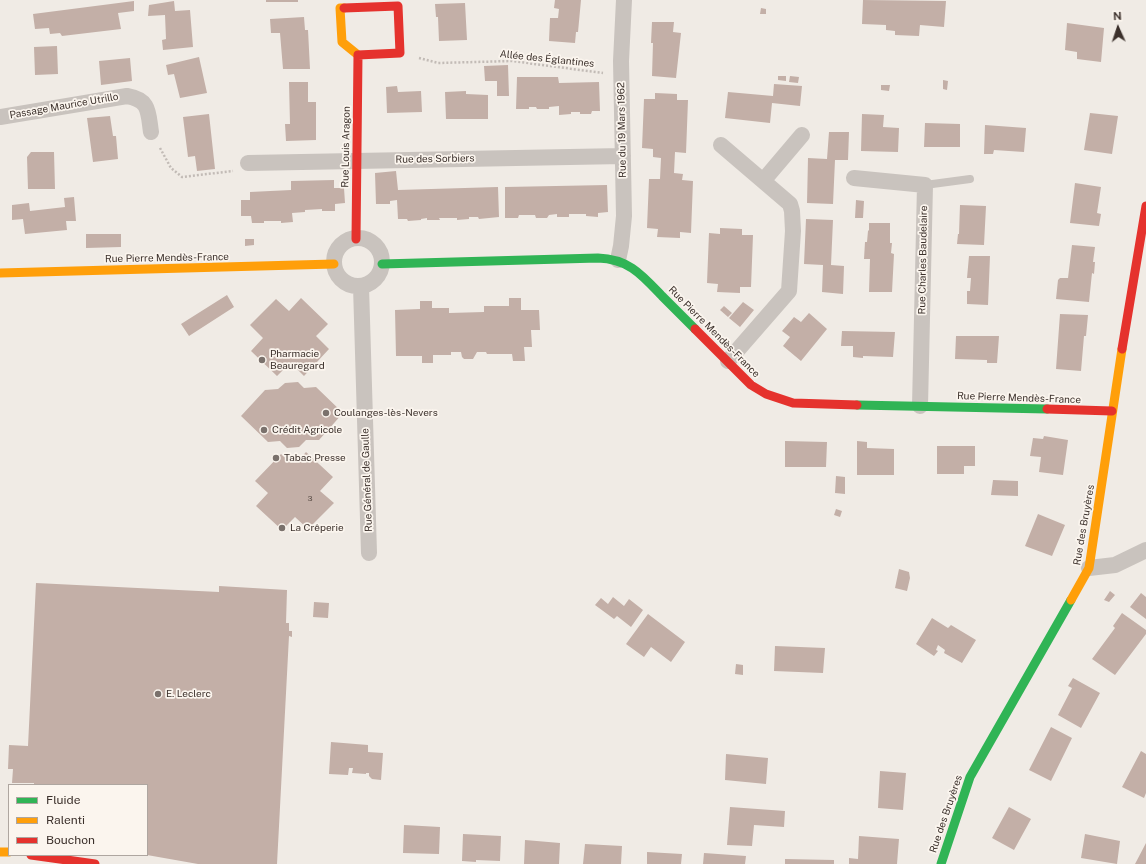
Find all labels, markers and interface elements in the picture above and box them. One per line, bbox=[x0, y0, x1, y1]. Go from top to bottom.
north arrow bbox=[1098, 8, 1138, 48]
text: N bbox=[1113, 10, 1122, 22]
street label: Allée des Églantines bbox=[499, 48, 595, 70]
street label: Rue du 19 Mars 1962 bbox=[615, 82, 629, 178]
street label: Passage Maurice Utrillo bbox=[9, 91, 119, 121]
street label: Rue Louis Aragon bbox=[339, 106, 353, 188]
street label: Rue des Sorbiers bbox=[395, 152, 475, 166]
street label: Rue Charles Baudelaire bbox=[916, 206, 930, 314]
street label: Rue Pierre Mendès-France bbox=[105, 251, 229, 265]
street label: Rue Pierre Mendès-France bbox=[666, 284, 762, 380]
place label: Pharmacie Beauregard bbox=[270, 348, 325, 372]
marker: Pharmacie Beauregard bbox=[257, 355, 267, 365]
street label: Rue Pierre Mendès-France bbox=[957, 390, 1081, 406]
place label: Coulanges-lès-Nevers bbox=[334, 407, 438, 419]
marker: Coulanges-lès-Nevers bbox=[321, 408, 331, 418]
place label: Crédit Agricole bbox=[272, 424, 342, 436]
marker: Crédit Agricole bbox=[259, 425, 269, 435]
street label: Rue Général de Gaulle bbox=[359, 428, 375, 532]
place label: Tabac Presse bbox=[284, 452, 346, 464]
marker: Tabac Presse bbox=[271, 453, 281, 463]
street label: Rue des Bruyères bbox=[1071, 484, 1097, 566]
house number: 3 bbox=[307, 494, 313, 504]
place label: La Crêperie bbox=[290, 522, 344, 534]
marker: La Crêperie bbox=[277, 523, 287, 533]
place label: E. Leclerc bbox=[166, 688, 211, 700]
marker: E. Leclerc bbox=[153, 689, 163, 699]
street label: Rue des Bruyères bbox=[927, 774, 965, 854]
legend bbox=[8, 784, 148, 856]
text: Fluide bbox=[46, 793, 81, 807]
text: Ralenti bbox=[46, 813, 85, 827]
text: Bouchon bbox=[46, 833, 95, 847]

